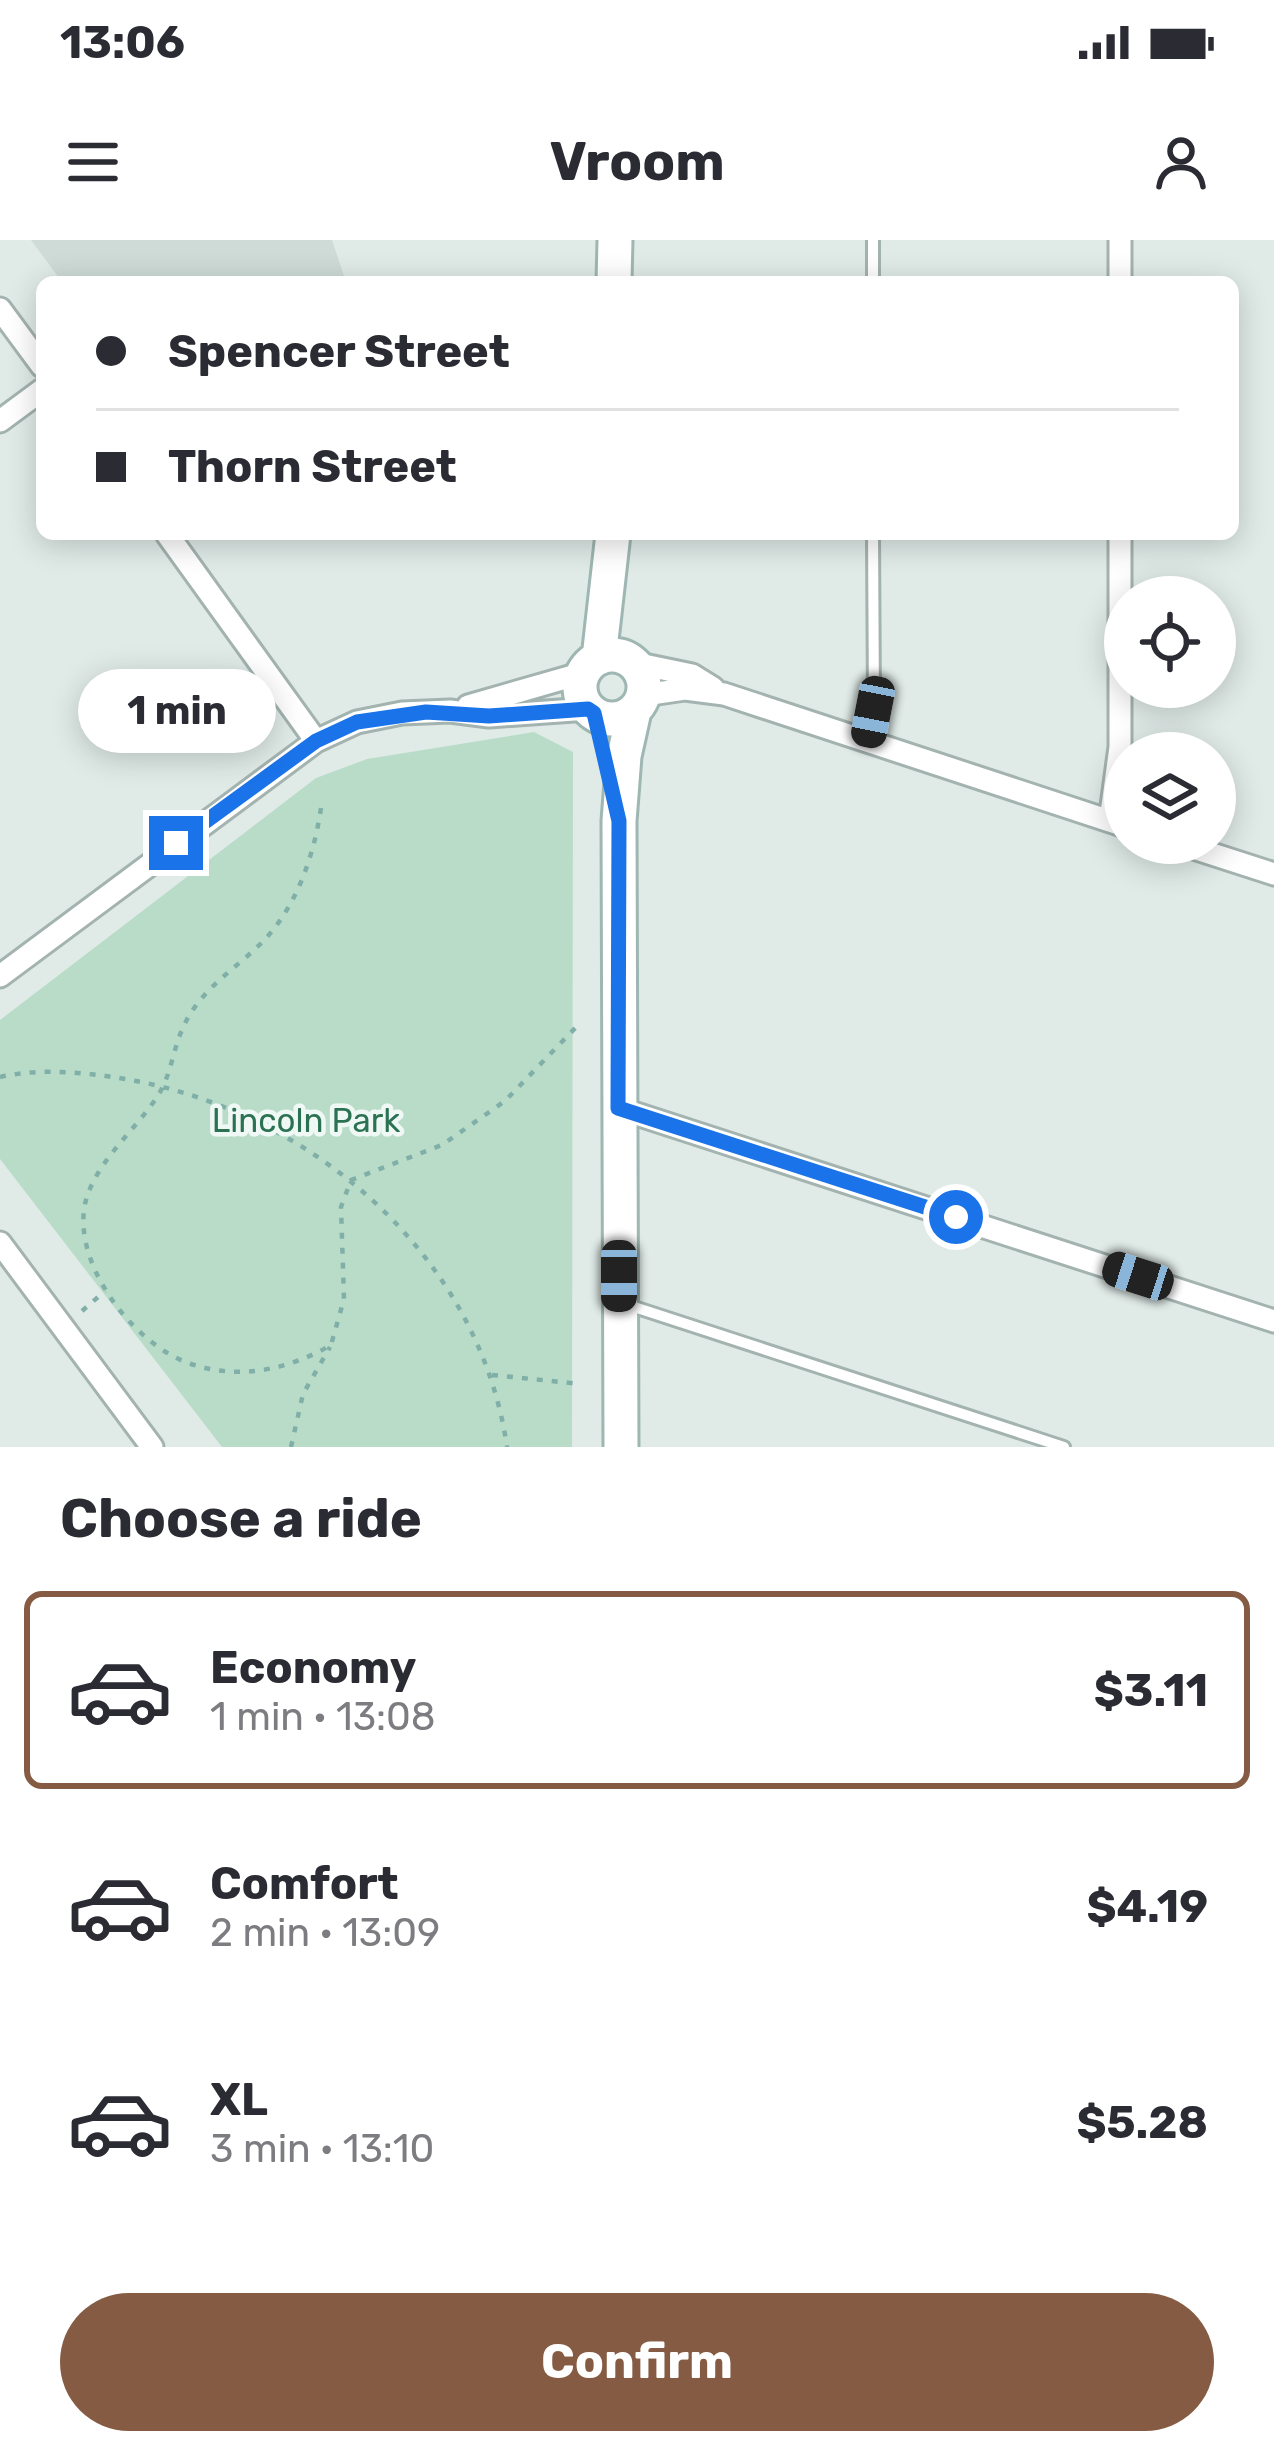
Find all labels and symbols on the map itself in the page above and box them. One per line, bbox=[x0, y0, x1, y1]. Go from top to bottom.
callout: 1 min bbox=[77, 669, 275, 753]
car bbox=[848, 673, 898, 751]
route end bbox=[149, 816, 203, 870]
park label: Lincoln Park bbox=[212, 1101, 400, 1140]
route start bbox=[929, 1190, 983, 1244]
car bbox=[601, 1240, 637, 1312]
car bbox=[1098, 1248, 1178, 1304]

